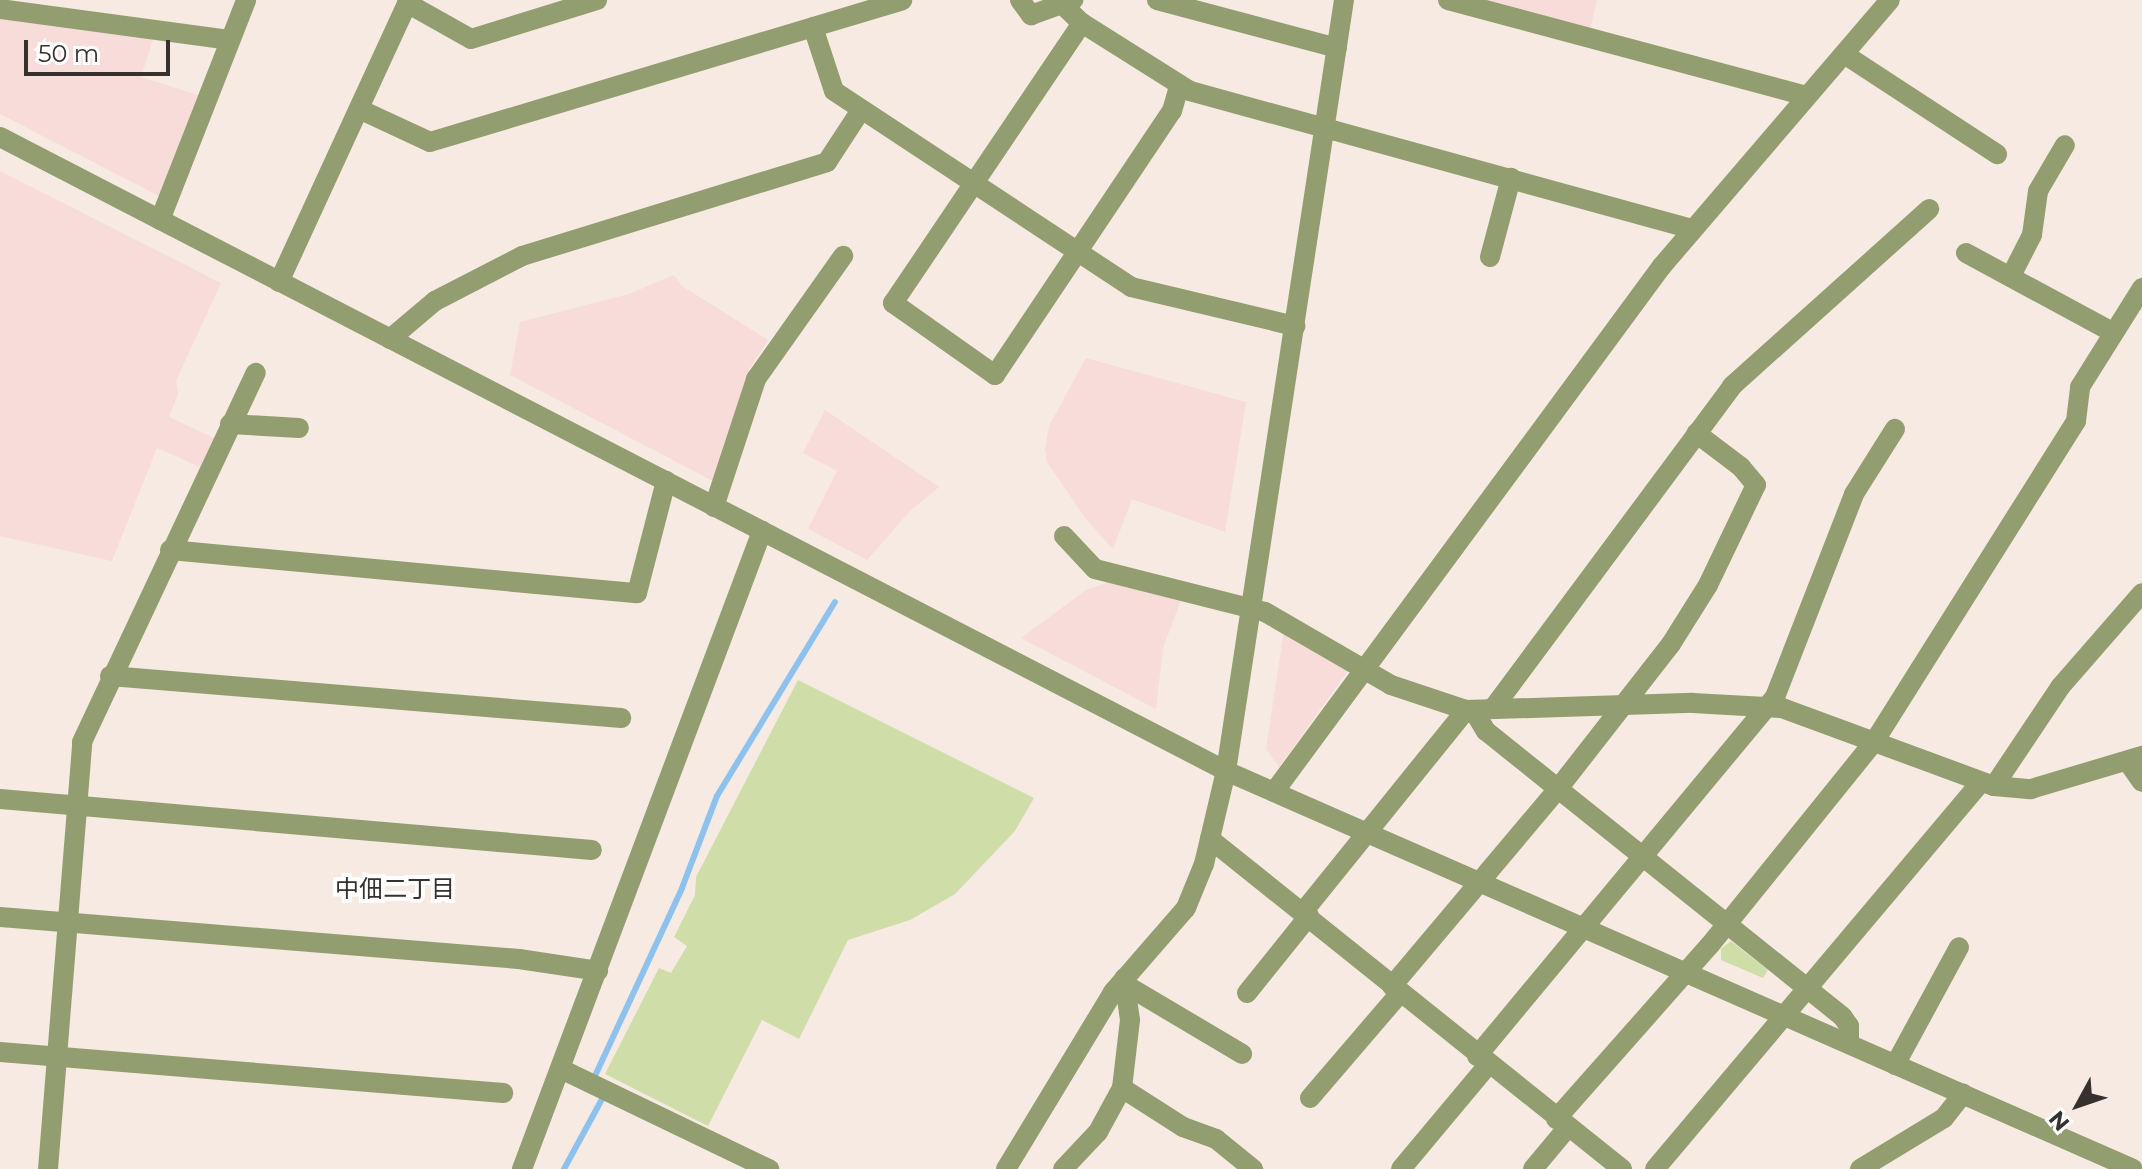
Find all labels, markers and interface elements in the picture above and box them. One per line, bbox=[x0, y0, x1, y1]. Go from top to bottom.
scale bar bbox=[28, 24, 174, 74]
text: 50 m bbox=[38, 39, 99, 68]
district label: 中佃二丁目 bbox=[335, 875, 455, 903]
north arrow bbox=[2038, 1065, 2118, 1145]
text: N bbox=[2043, 1105, 2075, 1136]

